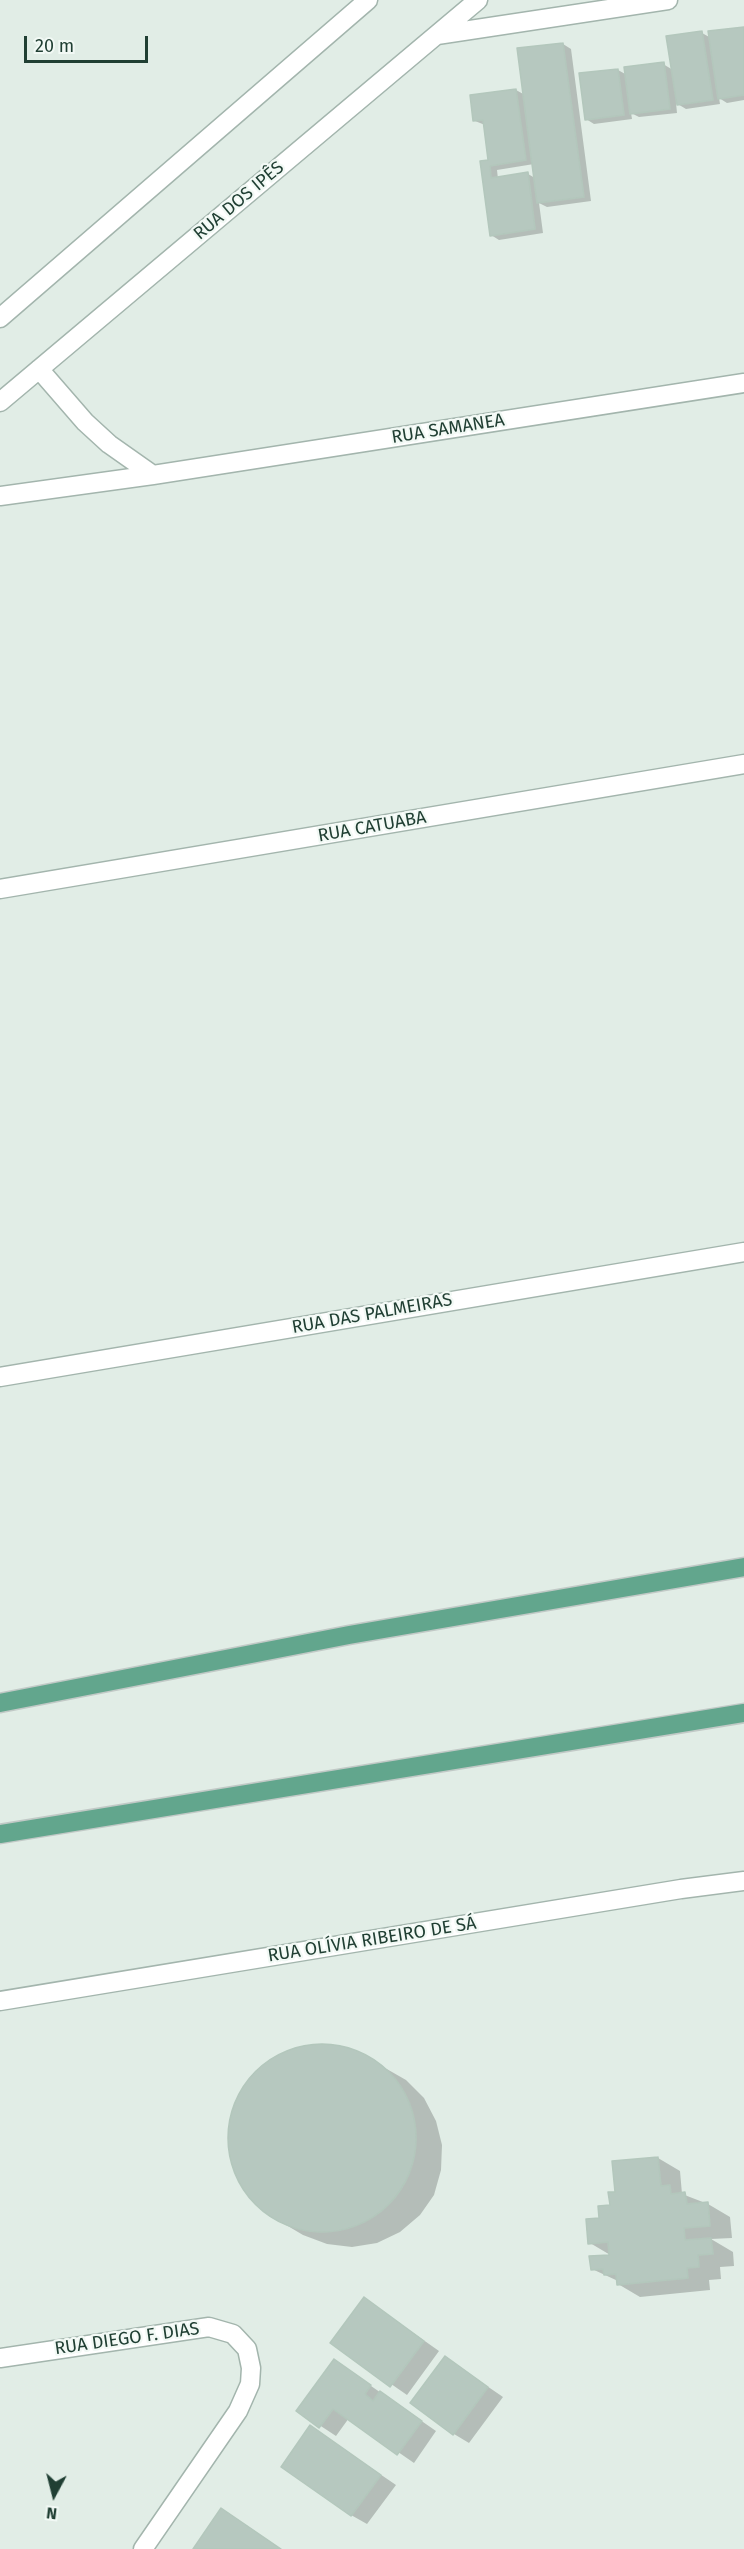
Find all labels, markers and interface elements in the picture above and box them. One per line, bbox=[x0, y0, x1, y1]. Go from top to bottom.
scale bar bbox=[27, 24, 152, 62]
text: 20 m bbox=[35, 35, 74, 57]
street label: RUA DOS IPÊS bbox=[189, 157, 289, 245]
street label: RUA SAMANEA bbox=[390, 409, 506, 449]
street label: RUA CATUABA bbox=[316, 807, 428, 847]
street label: RUA DAS PALMEIRAS bbox=[290, 1289, 454, 1339]
street label: RUA OLÍVIA RIBEIRO DE SÁ bbox=[266, 1913, 478, 1967]
street label: RUA DIEGO F. DIAS bbox=[53, 2318, 201, 2360]
north arrow bbox=[24, 2465, 84, 2525]
text: N bbox=[45, 2503, 58, 2523]

